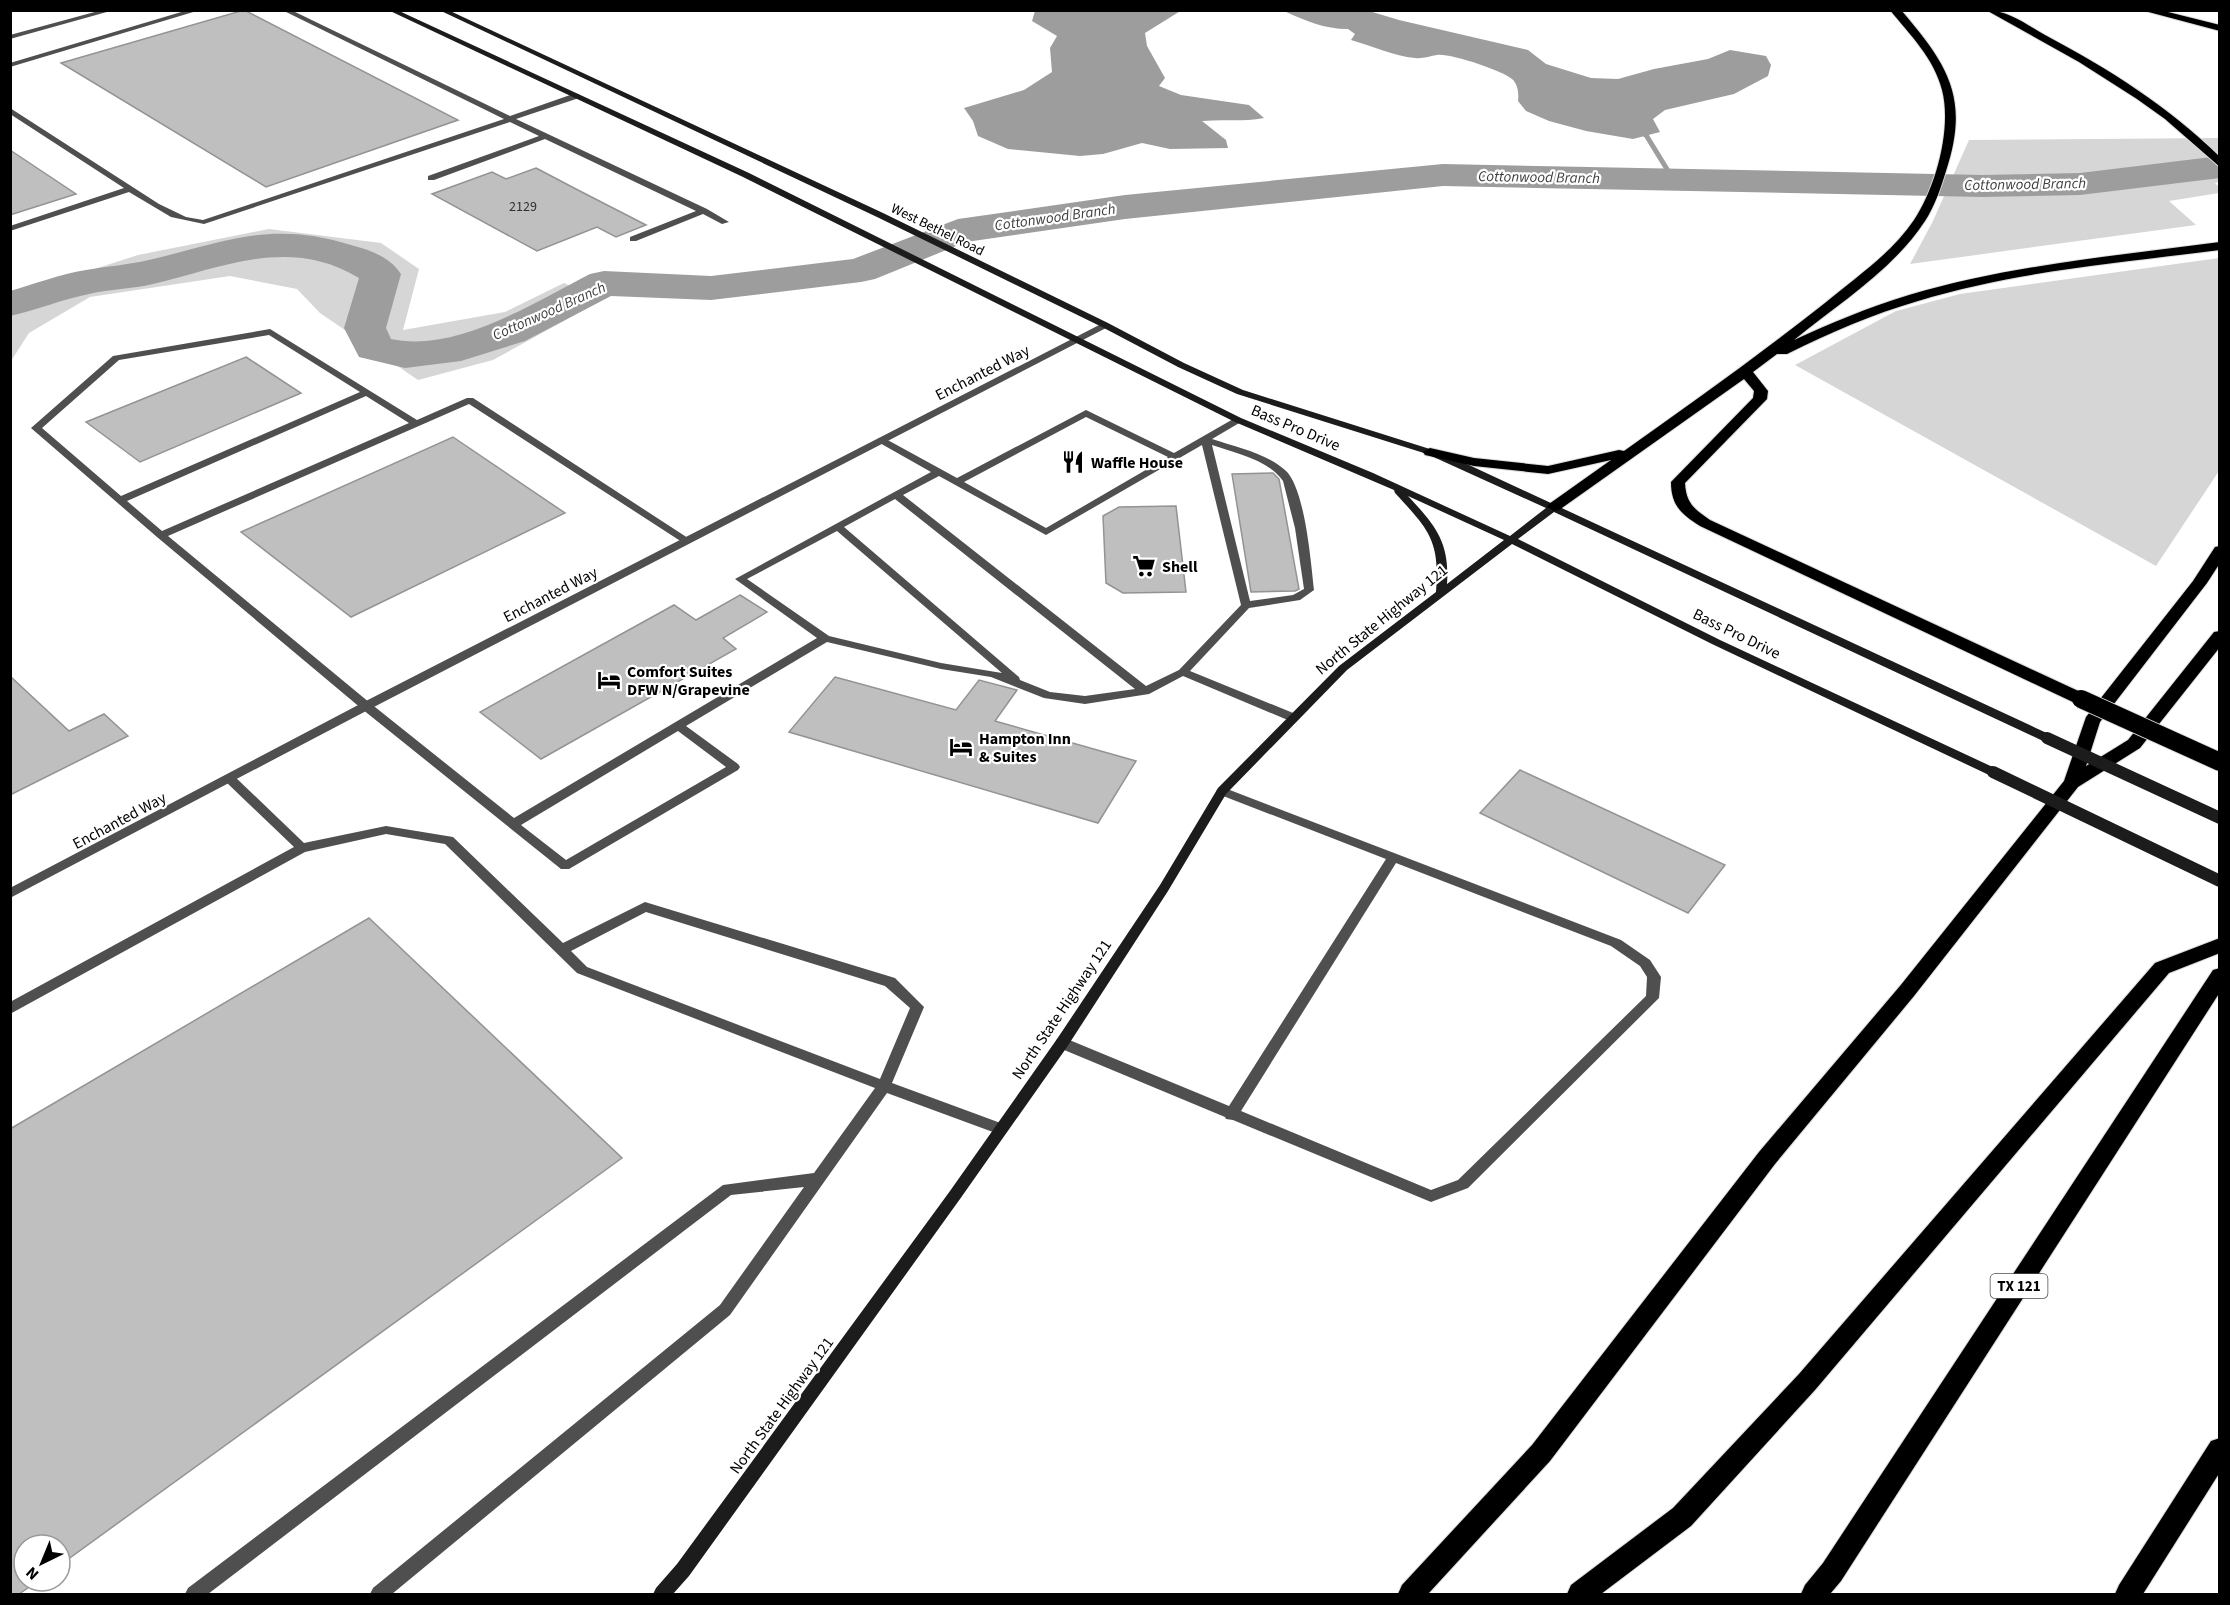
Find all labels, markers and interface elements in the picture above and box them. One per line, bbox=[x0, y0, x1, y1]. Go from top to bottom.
water label: Cottonwood Branch bbox=[1478, 166, 1600, 189]
water label: Cottonwood Branch bbox=[1964, 173, 2086, 196]
house number: 2129 bbox=[509, 197, 537, 217]
street label: West Bethel Road bbox=[887, 199, 988, 261]
water label: Cottonwood Branch bbox=[993, 199, 1117, 236]
water label: Cottonwood Branch bbox=[489, 277, 609, 346]
street label: Enchanted Way bbox=[932, 339, 1034, 406]
street label: Bass Pro Drive bbox=[1248, 399, 1344, 457]
restaurant icon: Waffle House bbox=[1060, 449, 1086, 475]
place label: Waffle House bbox=[1091, 452, 1183, 474]
supermarket icon: Shell bbox=[1131, 553, 1157, 579]
place label: Shell bbox=[1162, 556, 1198, 578]
street label: North State Highway 121 bbox=[1311, 559, 1452, 680]
street label: Enchanted Way bbox=[500, 561, 602, 628]
street label: Bass Pro Drive bbox=[1689, 603, 1784, 665]
place label: Comfort Suites DFW N/Grapevine bbox=[627, 661, 750, 701]
hotel icon: Comfort Suites DFW N/Grapevine bbox=[596, 667, 622, 693]
place label: Hampton Inn & Suites bbox=[979, 728, 1071, 768]
hotel icon: Hampton Inn & Suites bbox=[948, 734, 974, 760]
street label: Enchanted Way bbox=[69, 787, 171, 855]
street label: North State Highway 121 bbox=[1007, 935, 1117, 1084]
road number: TX 121 bbox=[1990, 1274, 2048, 1298]
street label: North State Highway 121 bbox=[725, 1333, 839, 1479]
north arrow bbox=[12, 1533, 72, 1593]
text: N bbox=[21, 1562, 44, 1585]

